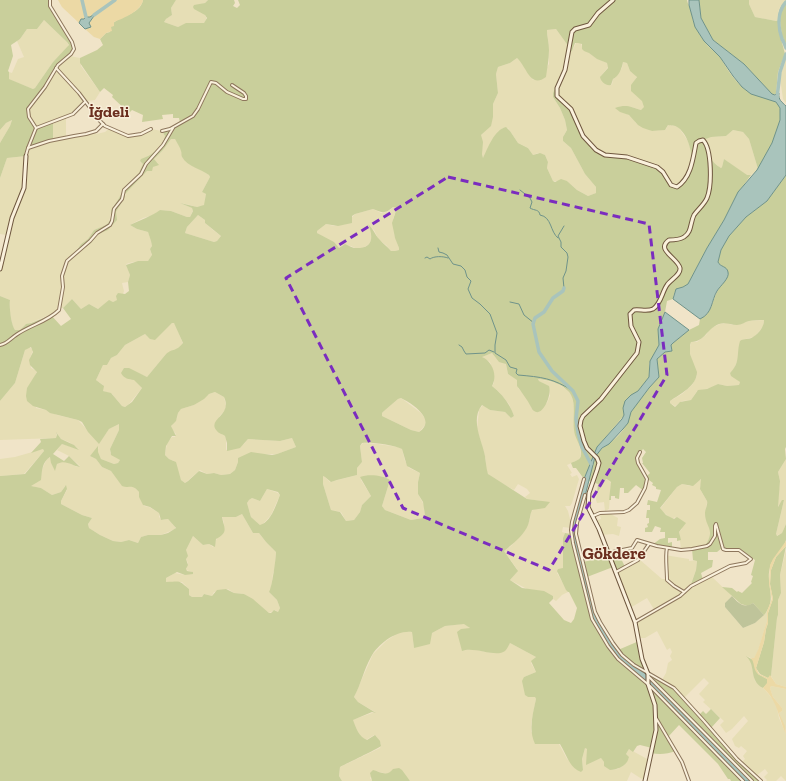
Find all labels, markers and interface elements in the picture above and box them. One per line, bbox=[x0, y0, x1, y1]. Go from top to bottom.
district label: İğdeli bbox=[89, 102, 130, 121]
district label: Gökdere bbox=[582, 543, 646, 563]

